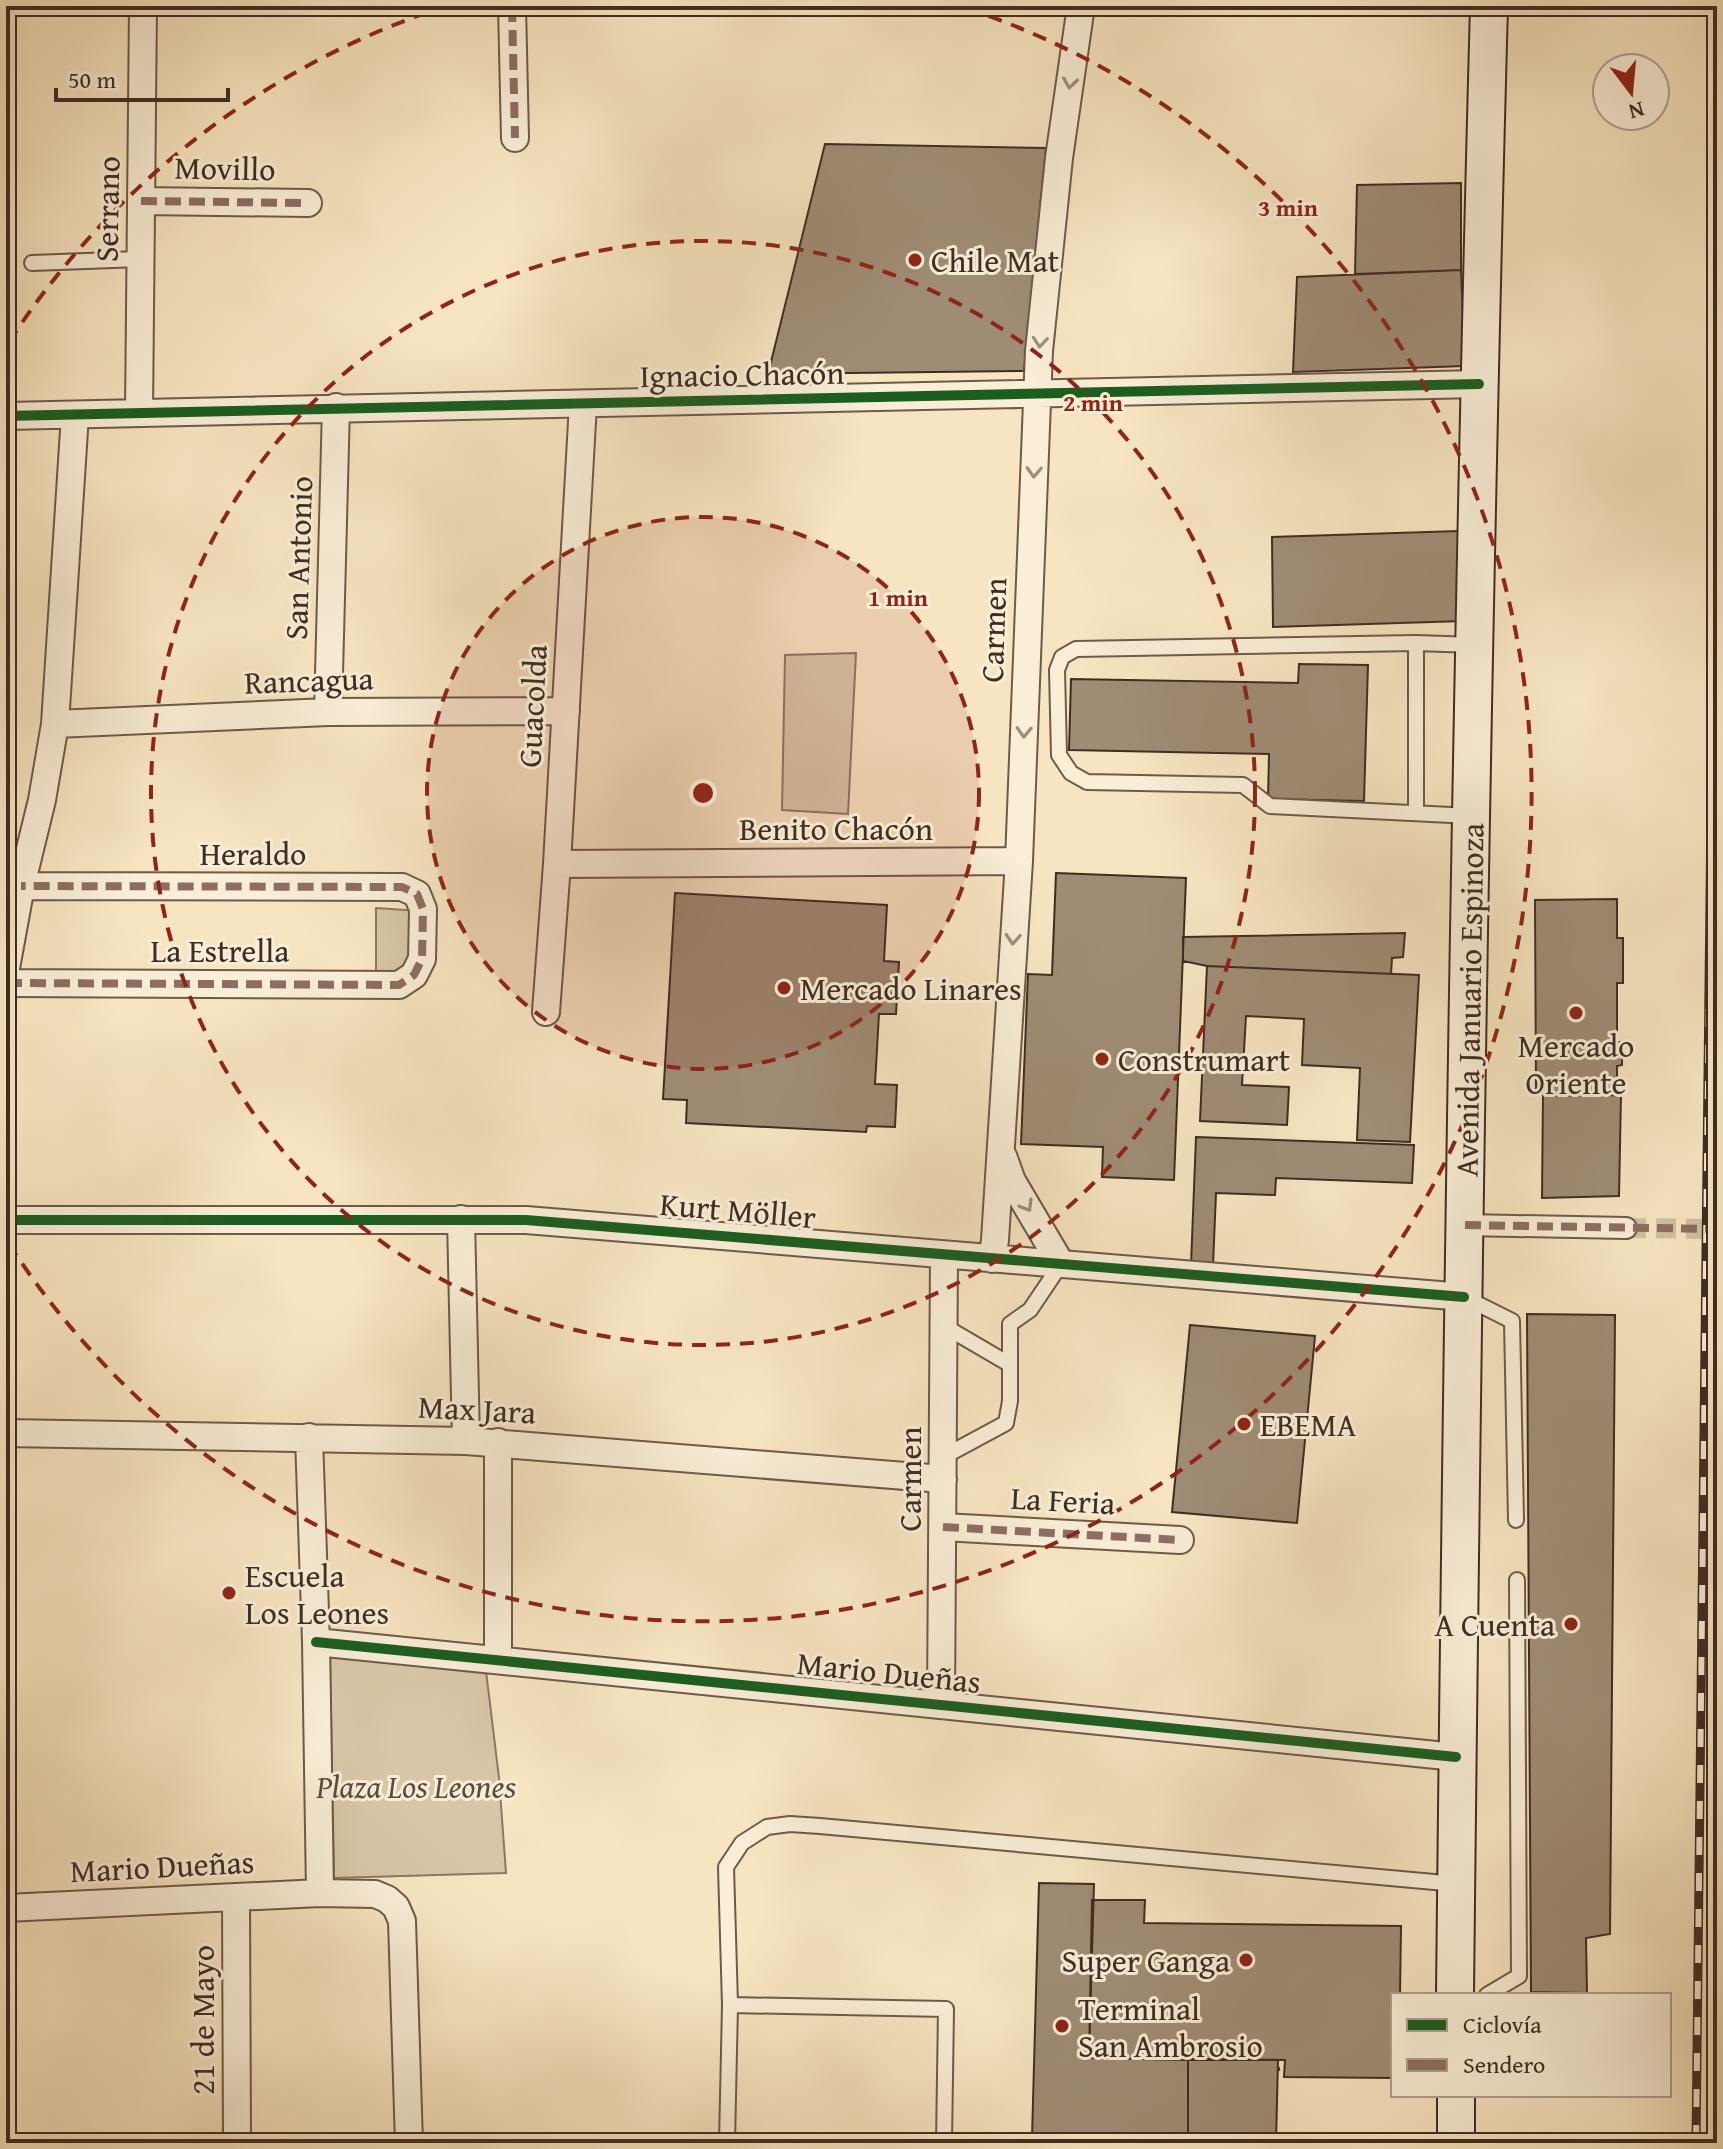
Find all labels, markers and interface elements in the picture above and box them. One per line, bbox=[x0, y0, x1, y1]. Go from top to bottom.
scale bar bbox=[56, 52, 228, 102]
north arrow bbox=[1591, 52, 1671, 132]
text: 50 m bbox=[68, 62, 116, 97]
one-way arrow bbox=[1062, 76, 1079, 90]
text: N bbox=[1625, 94, 1648, 129]
street label: Movillo bbox=[174, 144, 276, 192]
street label: Serrano bbox=[83, 156, 131, 262]
text: 3 min bbox=[1258, 190, 1318, 225]
place label: Chile Mat bbox=[931, 237, 1059, 284]
marker: Chile Mat bbox=[906, 251, 924, 269]
one-way arrow bbox=[1032, 335, 1049, 348]
street label: Ignacio Chacón bbox=[639, 349, 845, 399]
text: 2 min bbox=[1063, 385, 1123, 420]
one-way arrow bbox=[1025, 466, 1042, 479]
street label: San Antonio bbox=[272, 475, 324, 641]
street label: Carmen bbox=[968, 577, 1018, 683]
text: 1 min bbox=[868, 580, 928, 615]
street label: Guacolda bbox=[505, 643, 559, 769]
street label: Rancagua bbox=[244, 654, 374, 706]
one-way arrow bbox=[1015, 726, 1032, 739]
centre of rings bbox=[689, 779, 717, 807]
street label: Benito Chacón bbox=[739, 805, 933, 852]
street label: Avenida Januario Espinoza bbox=[1442, 823, 1496, 1177]
street label: Heraldo bbox=[200, 830, 306, 877]
street label: La Estrella bbox=[151, 927, 289, 974]
one-way arrow bbox=[1005, 933, 1022, 946]
place label: Mercado Linares bbox=[800, 965, 1022, 1012]
marker: Mercado Linares bbox=[775, 979, 793, 997]
marker: Mercado Oriente bbox=[1567, 1004, 1585, 1022]
place label: Mercado Oriente bbox=[1518, 1022, 1634, 1106]
place label: Construmart bbox=[1118, 1036, 1290, 1083]
marker: Construmart bbox=[1093, 1050, 1111, 1068]
street label: Kurt Möller bbox=[658, 1180, 818, 1240]
one-way arrow bbox=[1017, 1197, 1033, 1212]
street label: Max Jara bbox=[417, 1382, 537, 1436]
place label: EBEMA bbox=[1260, 1401, 1357, 1448]
marker: EBEMA bbox=[1235, 1415, 1253, 1433]
street label: Carmen bbox=[886, 1427, 933, 1531]
street label: La Feria bbox=[1010, 1474, 1116, 1526]
place label: Escuela Los Leones bbox=[245, 1552, 389, 1636]
marker: Escuela Los Leones bbox=[220, 1584, 238, 1602]
place label: A Cuenta bbox=[1434, 1601, 1555, 1648]
marker: A Cuenta bbox=[1562, 1615, 1580, 1633]
street label: Mario Dueñas bbox=[795, 1639, 983, 1705]
park label: Plaza Los Leones bbox=[315, 1763, 516, 1810]
street label: Mario Dueñas bbox=[69, 1838, 255, 1894]
place label: Super Ganga bbox=[1062, 1937, 1230, 1984]
street label: 21 de Mayo bbox=[179, 1945, 226, 2095]
marker: Super Ganga bbox=[1237, 1951, 1255, 1969]
place label: Terminal San Ambrosio bbox=[1078, 1985, 1263, 2069]
legend bbox=[1391, 1993, 1671, 2097]
text: Ciclovía bbox=[1463, 2007, 1542, 2042]
marker: Terminal San Ambrosio bbox=[1053, 2017, 1071, 2035]
text: Sendero bbox=[1463, 2047, 1545, 2082]

